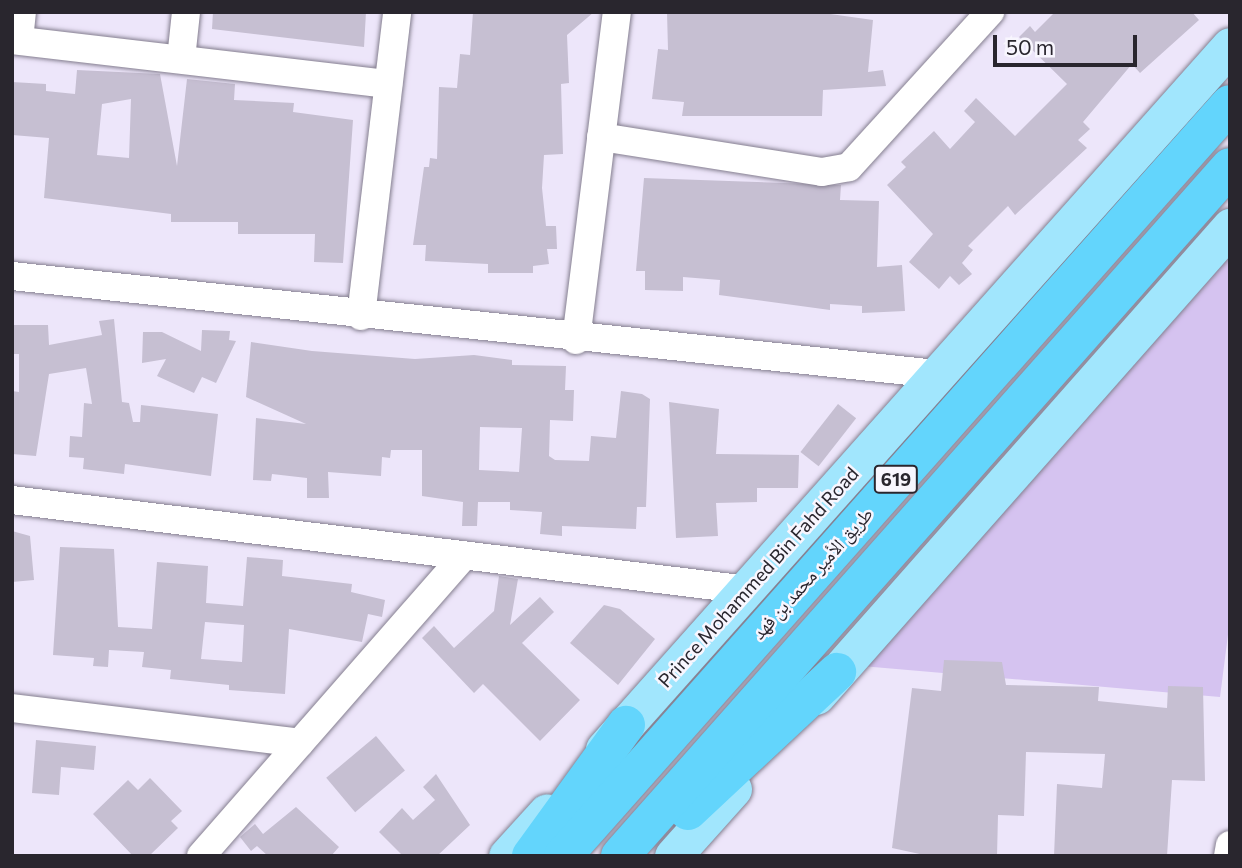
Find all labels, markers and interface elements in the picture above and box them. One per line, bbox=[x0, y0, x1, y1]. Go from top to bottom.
scale bar bbox=[997, 21, 1140, 65]
text: 50 m bbox=[1006, 34, 1054, 59]
street label: Prince Mohammed Bin Fahd Road bbox=[653, 462, 863, 692]
road number: 619 bbox=[873, 464, 919, 494]
street label: طريق الأمير محمد بن فهد bbox=[747, 502, 877, 644]

